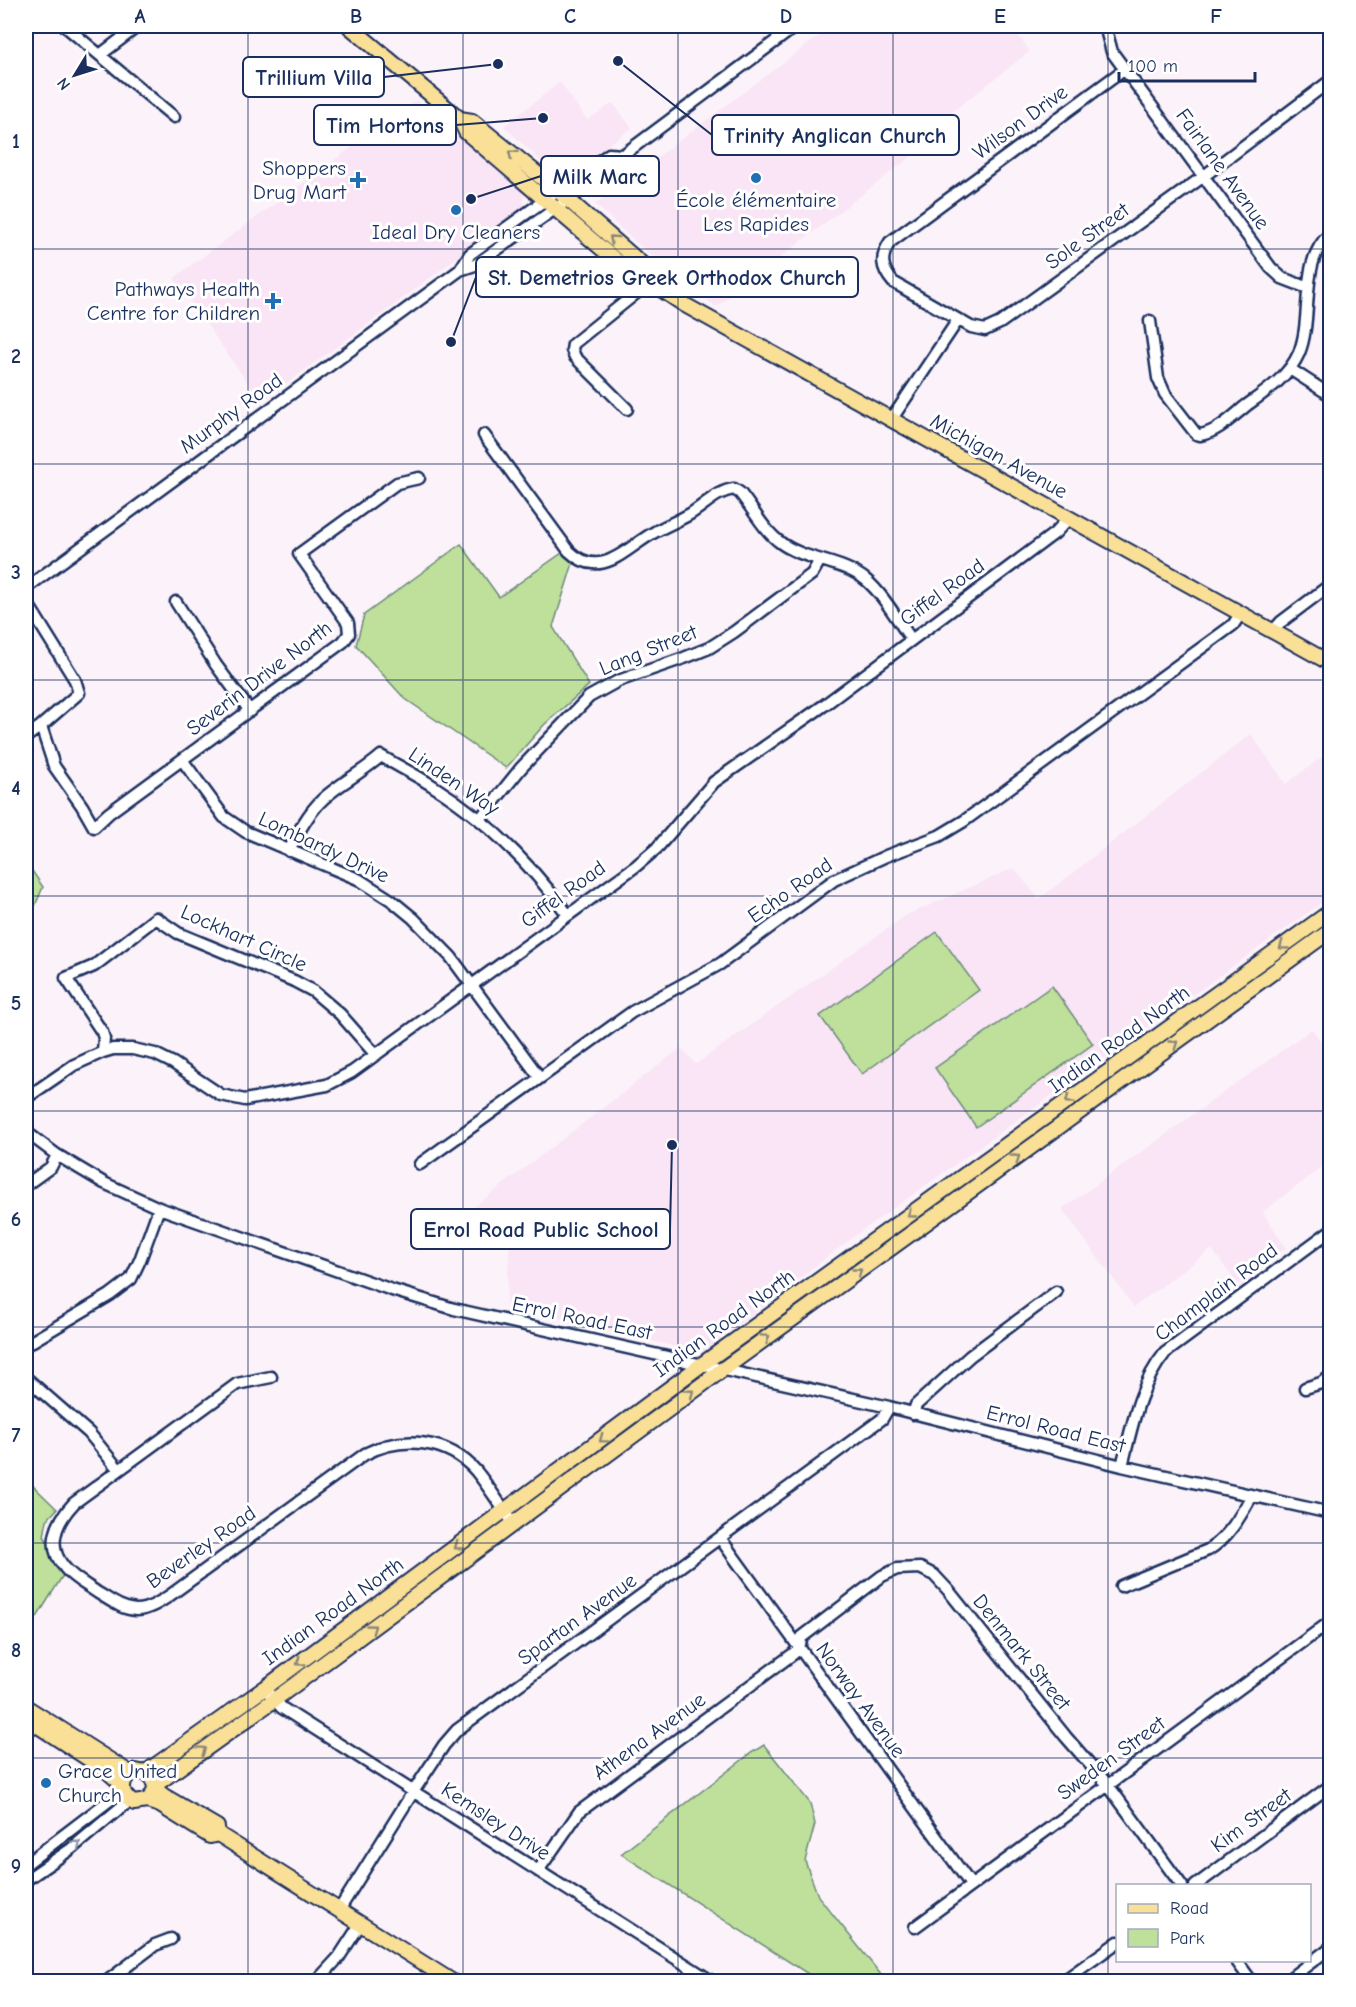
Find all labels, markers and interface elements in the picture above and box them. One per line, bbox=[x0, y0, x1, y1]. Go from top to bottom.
text: A bbox=[134, 5, 146, 28]
text: B bbox=[350, 5, 362, 28]
text: C bbox=[564, 5, 576, 28]
text: D bbox=[780, 5, 792, 28]
text: E bbox=[994, 5, 1006, 28]
text: F bbox=[1210, 5, 1222, 28]
north arrow bbox=[45, 45, 105, 105]
scale bar bbox=[1119, 45, 1256, 83]
text: 100 m bbox=[1128, 56, 1178, 77]
callout: Trillium Villa bbox=[243, 57, 384, 97]
text: Trillium Villa bbox=[256, 65, 372, 91]
text: N bbox=[54, 74, 74, 93]
street label: Wilson Drive bbox=[968, 80, 1072, 164]
street label: Fairlane Avenue bbox=[1171, 104, 1275, 234]
callout: Tim Hortons bbox=[314, 105, 456, 145]
text: Tim Hortons bbox=[326, 113, 444, 139]
callout: Trinity Anglican Church bbox=[712, 115, 959, 155]
text: Trinity Anglican Church bbox=[724, 123, 946, 149]
text: 1 bbox=[12, 130, 20, 153]
one-way arrow bbox=[508, 150, 519, 161]
place label: Shoppers Drug Mart bbox=[253, 156, 347, 204]
callout: Milk Marc bbox=[541, 156, 659, 196]
text: Milk Marc bbox=[553, 164, 648, 190]
marker: École élémentaire Les Rapides bbox=[749, 171, 763, 185]
marker: Shoppers Drug Mart bbox=[351, 173, 365, 187]
place label: École élémentaire Les Rapides bbox=[676, 188, 836, 236]
street label: Sole Street bbox=[1041, 197, 1134, 274]
marker: Ideal Dry Cleaners bbox=[449, 203, 463, 217]
place label: Ideal Dry Cleaners bbox=[372, 220, 540, 244]
one-way arrow bbox=[609, 235, 620, 246]
callout: St. Demetrios Greek Orthodox Church bbox=[476, 257, 858, 297]
text: St. Demetrios Greek Orthodox Church bbox=[488, 265, 846, 291]
place label: Pathways Health Centre for Children bbox=[87, 277, 260, 325]
marker: Pathways Health Centre for Children bbox=[264, 292, 282, 310]
text: 2 bbox=[11, 345, 21, 368]
street label: Murphy Road bbox=[175, 368, 287, 458]
street label: Michigan Avenue bbox=[926, 408, 1072, 504]
street label: Giffel Road bbox=[895, 553, 989, 631]
text: 3 bbox=[11, 561, 21, 584]
street label: Severin Drive North bbox=[182, 616, 336, 740]
street label: Lang Street bbox=[596, 619, 701, 680]
street label: Linden Way bbox=[404, 742, 504, 820]
text: 4 bbox=[11, 777, 21, 800]
street label: Lombardy Drive bbox=[255, 806, 393, 888]
street label: Echo Road bbox=[743, 852, 837, 928]
street label: Giffel Road bbox=[516, 855, 610, 933]
street label: Lockhart Circle bbox=[177, 899, 311, 977]
one-way arrow bbox=[1279, 939, 1290, 950]
street label: Indian Road North bbox=[1044, 980, 1194, 1098]
text: 5 bbox=[11, 992, 21, 1015]
one-way arrow bbox=[1167, 1041, 1178, 1052]
one-way arrow bbox=[1065, 1093, 1076, 1104]
one-way arrow bbox=[1010, 1154, 1021, 1165]
one-way arrow bbox=[907, 1207, 918, 1218]
text: 6 bbox=[11, 1208, 21, 1231]
callout: Errol Road Public School bbox=[411, 1209, 670, 1249]
text: Errol Road Public School bbox=[423, 1217, 659, 1243]
street label: Champlain Road bbox=[1150, 1238, 1282, 1346]
street label: Indian Road North bbox=[649, 1264, 799, 1382]
one-way arrow bbox=[852, 1268, 863, 1279]
street label: Errol Road East bbox=[510, 1291, 655, 1345]
one-way arrow bbox=[760, 1334, 771, 1345]
one-way arrow bbox=[684, 1390, 695, 1401]
street label: Errol Road East bbox=[984, 1400, 1129, 1458]
text: 7 bbox=[12, 1424, 21, 1447]
one-way arrow bbox=[598, 1431, 609, 1442]
street label: Beverley Road bbox=[142, 1501, 260, 1593]
one-way arrow bbox=[453, 1539, 464, 1550]
street label: Indian Road North bbox=[258, 1552, 408, 1670]
street label: Spartan Avenue bbox=[513, 1568, 641, 1670]
street label: Denmark Street bbox=[968, 1589, 1077, 1715]
one-way arrow bbox=[366, 1624, 377, 1635]
street label: Norway Avenue bbox=[811, 1638, 911, 1762]
text: 8 bbox=[11, 1639, 21, 1662]
one-way arrow bbox=[296, 1654, 307, 1665]
street label: Athena Avenue bbox=[588, 1687, 710, 1785]
street label: Sweden Street bbox=[1053, 1710, 1170, 1805]
one-way arrow bbox=[196, 1746, 207, 1757]
place label: Grace United Church bbox=[58, 1759, 177, 1807]
marker: Grace United Church bbox=[39, 1776, 53, 1790]
street label: Kemsley Drive bbox=[437, 1777, 555, 1865]
street label: Kim Street bbox=[1206, 1782, 1297, 1857]
one-way arrow bbox=[70, 1840, 81, 1851]
text: 9 bbox=[11, 1855, 21, 1878]
legend bbox=[1116, 1884, 1311, 1962]
text: Road bbox=[1170, 1898, 1209, 1919]
text: Park bbox=[1170, 1928, 1205, 1949]

